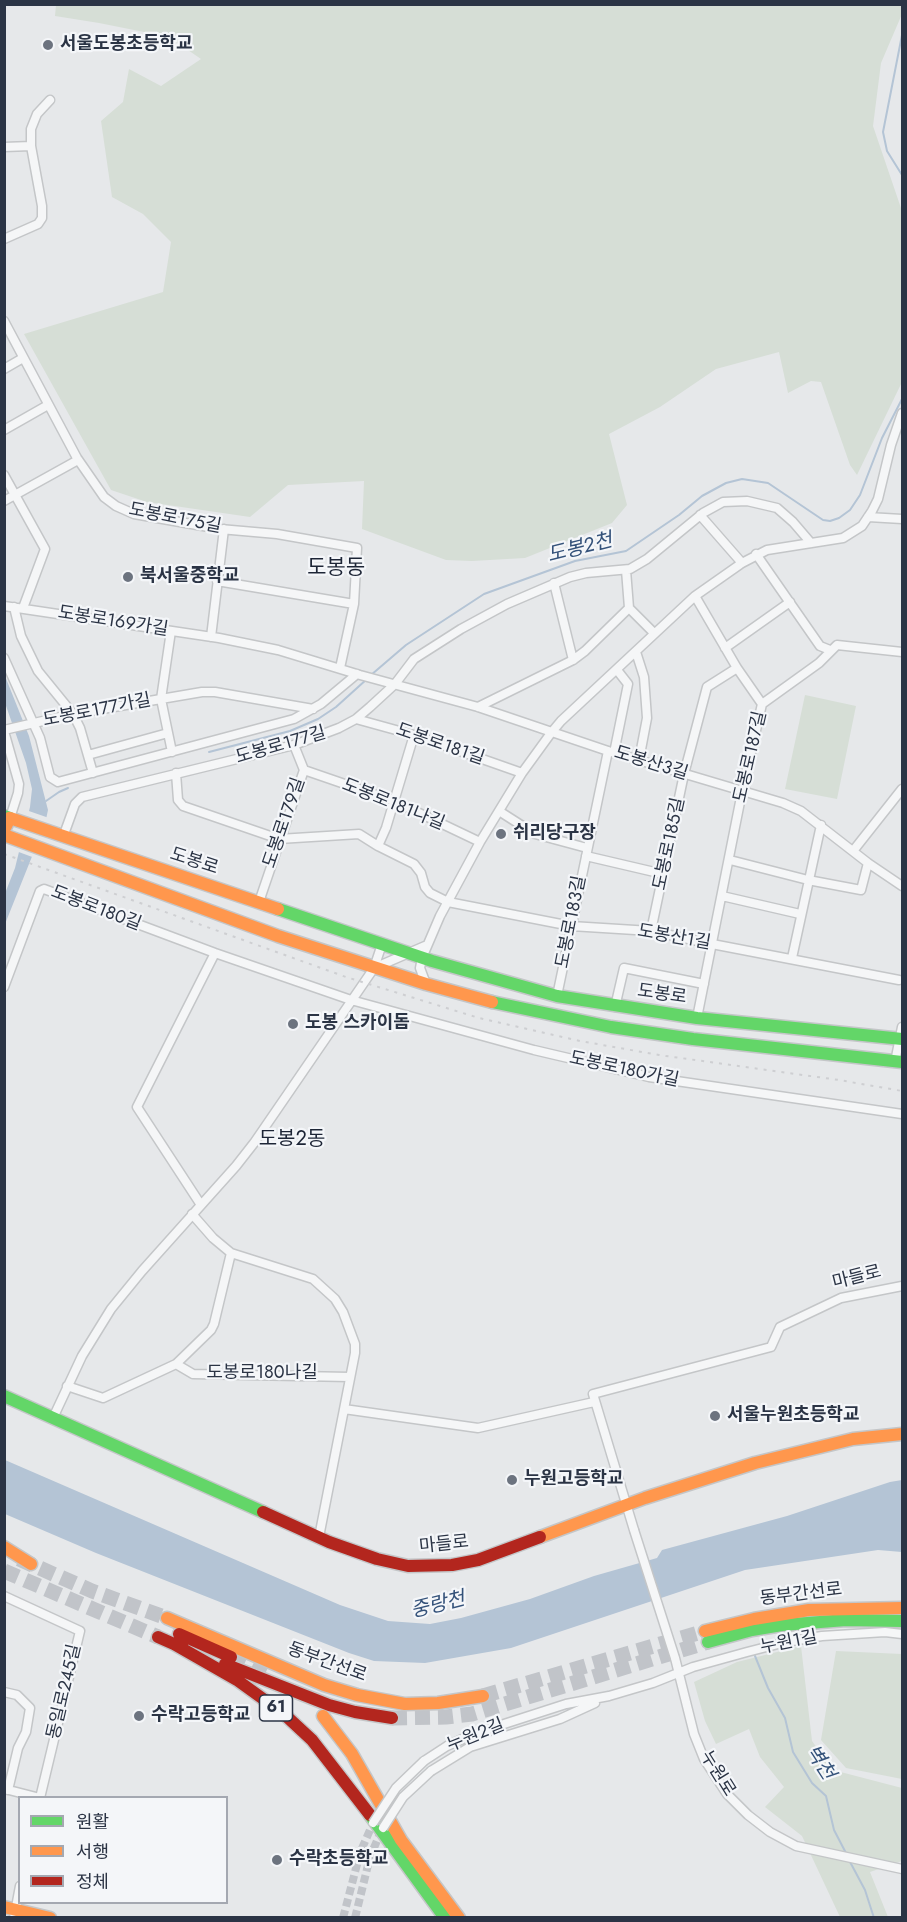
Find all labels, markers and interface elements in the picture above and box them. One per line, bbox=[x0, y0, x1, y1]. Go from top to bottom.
place label: 서울도봉초등학교 bbox=[60, 34, 192, 56]
marker: 서울도봉초등학교 bbox=[41, 38, 55, 52]
street label: 도봉로175길 bbox=[127, 499, 223, 539]
water label: 도봉2천 bbox=[545, 529, 615, 569]
district label: 도봉동 bbox=[307, 556, 365, 582]
place label: 북서울중학교 bbox=[140, 566, 239, 588]
marker: 북서울중학교 bbox=[121, 570, 135, 584]
street label: 도봉로169가길 bbox=[56, 603, 170, 641]
street label: 도봉로177가길 bbox=[41, 690, 153, 732]
street label: 도봉로187길 bbox=[730, 709, 772, 805]
street label: 도봉로181길 bbox=[393, 720, 487, 770]
street label: 도봉로177길 bbox=[233, 723, 329, 769]
street label: 도봉산3길 bbox=[611, 743, 691, 785]
street label: 도봉로179길 bbox=[259, 775, 311, 871]
street label: 도봉로181나길 bbox=[339, 775, 447, 835]
street label: 도봉로185길 bbox=[650, 796, 690, 892]
place label: 쉬리당구장 bbox=[513, 823, 596, 845]
marker: 쉬리당구장 bbox=[494, 827, 508, 841]
street label: 도봉로 bbox=[167, 844, 221, 880]
street label: 도봉로183길 bbox=[552, 874, 592, 970]
street label: 도봉로180길 bbox=[48, 882, 144, 936]
street label: 도봉산1길 bbox=[636, 921, 712, 955]
street label: 도봉로 bbox=[636, 981, 688, 1009]
place label: 도봉 스카이돔 bbox=[305, 1013, 410, 1035]
marker: 도봉 스카이돔 bbox=[286, 1017, 300, 1031]
street label: 도봉로180가길 bbox=[567, 1048, 681, 1092]
district label: 도봉2동 bbox=[259, 1128, 325, 1152]
street label: 마들로 bbox=[830, 1262, 884, 1294]
street label: 도봉로180나길 bbox=[206, 1363, 318, 1385]
place label: 서울누원초등학교 bbox=[727, 1405, 859, 1427]
marker: 서울누원초등학교 bbox=[708, 1409, 722, 1423]
place label: 누원고등학교 bbox=[524, 1469, 623, 1491]
marker: 누원고등학교 bbox=[505, 1473, 519, 1487]
street label: 마들로 bbox=[418, 1532, 470, 1558]
street label: 동부간선로 bbox=[759, 1579, 843, 1611]
water label: 중랑천 bbox=[408, 1588, 468, 1624]
street label: 누원1길 bbox=[759, 1627, 819, 1659]
street label: 동부간선로 bbox=[284, 1639, 370, 1687]
street label: 동일로245길 bbox=[44, 1642, 86, 1742]
road number: 61 bbox=[260, 1695, 292, 1721]
place label: 수락고등학교 bbox=[151, 1705, 250, 1727]
marker: 수락고등학교 bbox=[132, 1709, 146, 1723]
street label: 누원2길 bbox=[444, 1715, 508, 1757]
water label: 벽천 bbox=[799, 1741, 839, 1785]
street label: 누원로 bbox=[695, 1747, 739, 1801]
legend bbox=[18, 1796, 228, 1904]
text: 원활 bbox=[76, 1809, 109, 1835]
text: 서행 bbox=[76, 1839, 109, 1865]
place label: 수락초등학교 bbox=[289, 1849, 388, 1871]
marker: 수락초등학교 bbox=[270, 1853, 284, 1867]
text: 정체 bbox=[76, 1869, 109, 1895]

